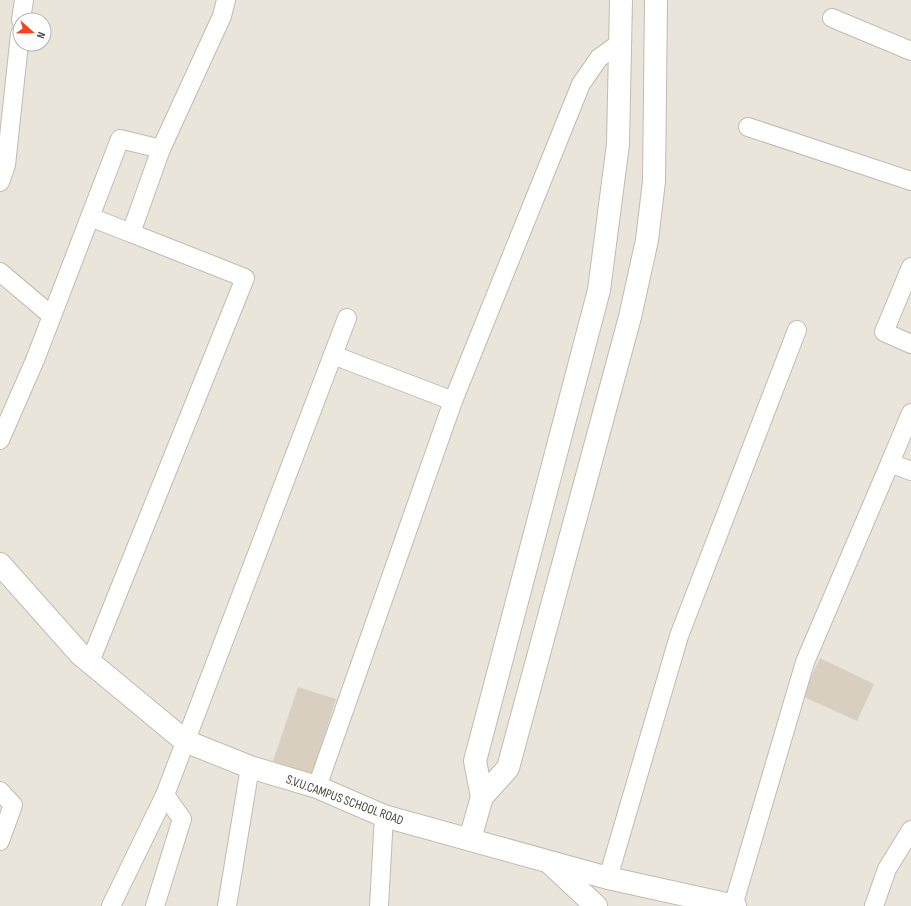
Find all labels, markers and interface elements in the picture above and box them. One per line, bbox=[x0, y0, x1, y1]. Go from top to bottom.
north arrow bbox=[12, 12, 52, 52]
text: N bbox=[34, 30, 48, 40]
street label: S.V.U.CAMPUS SCHOOL ROAD bbox=[284, 771, 406, 829]

